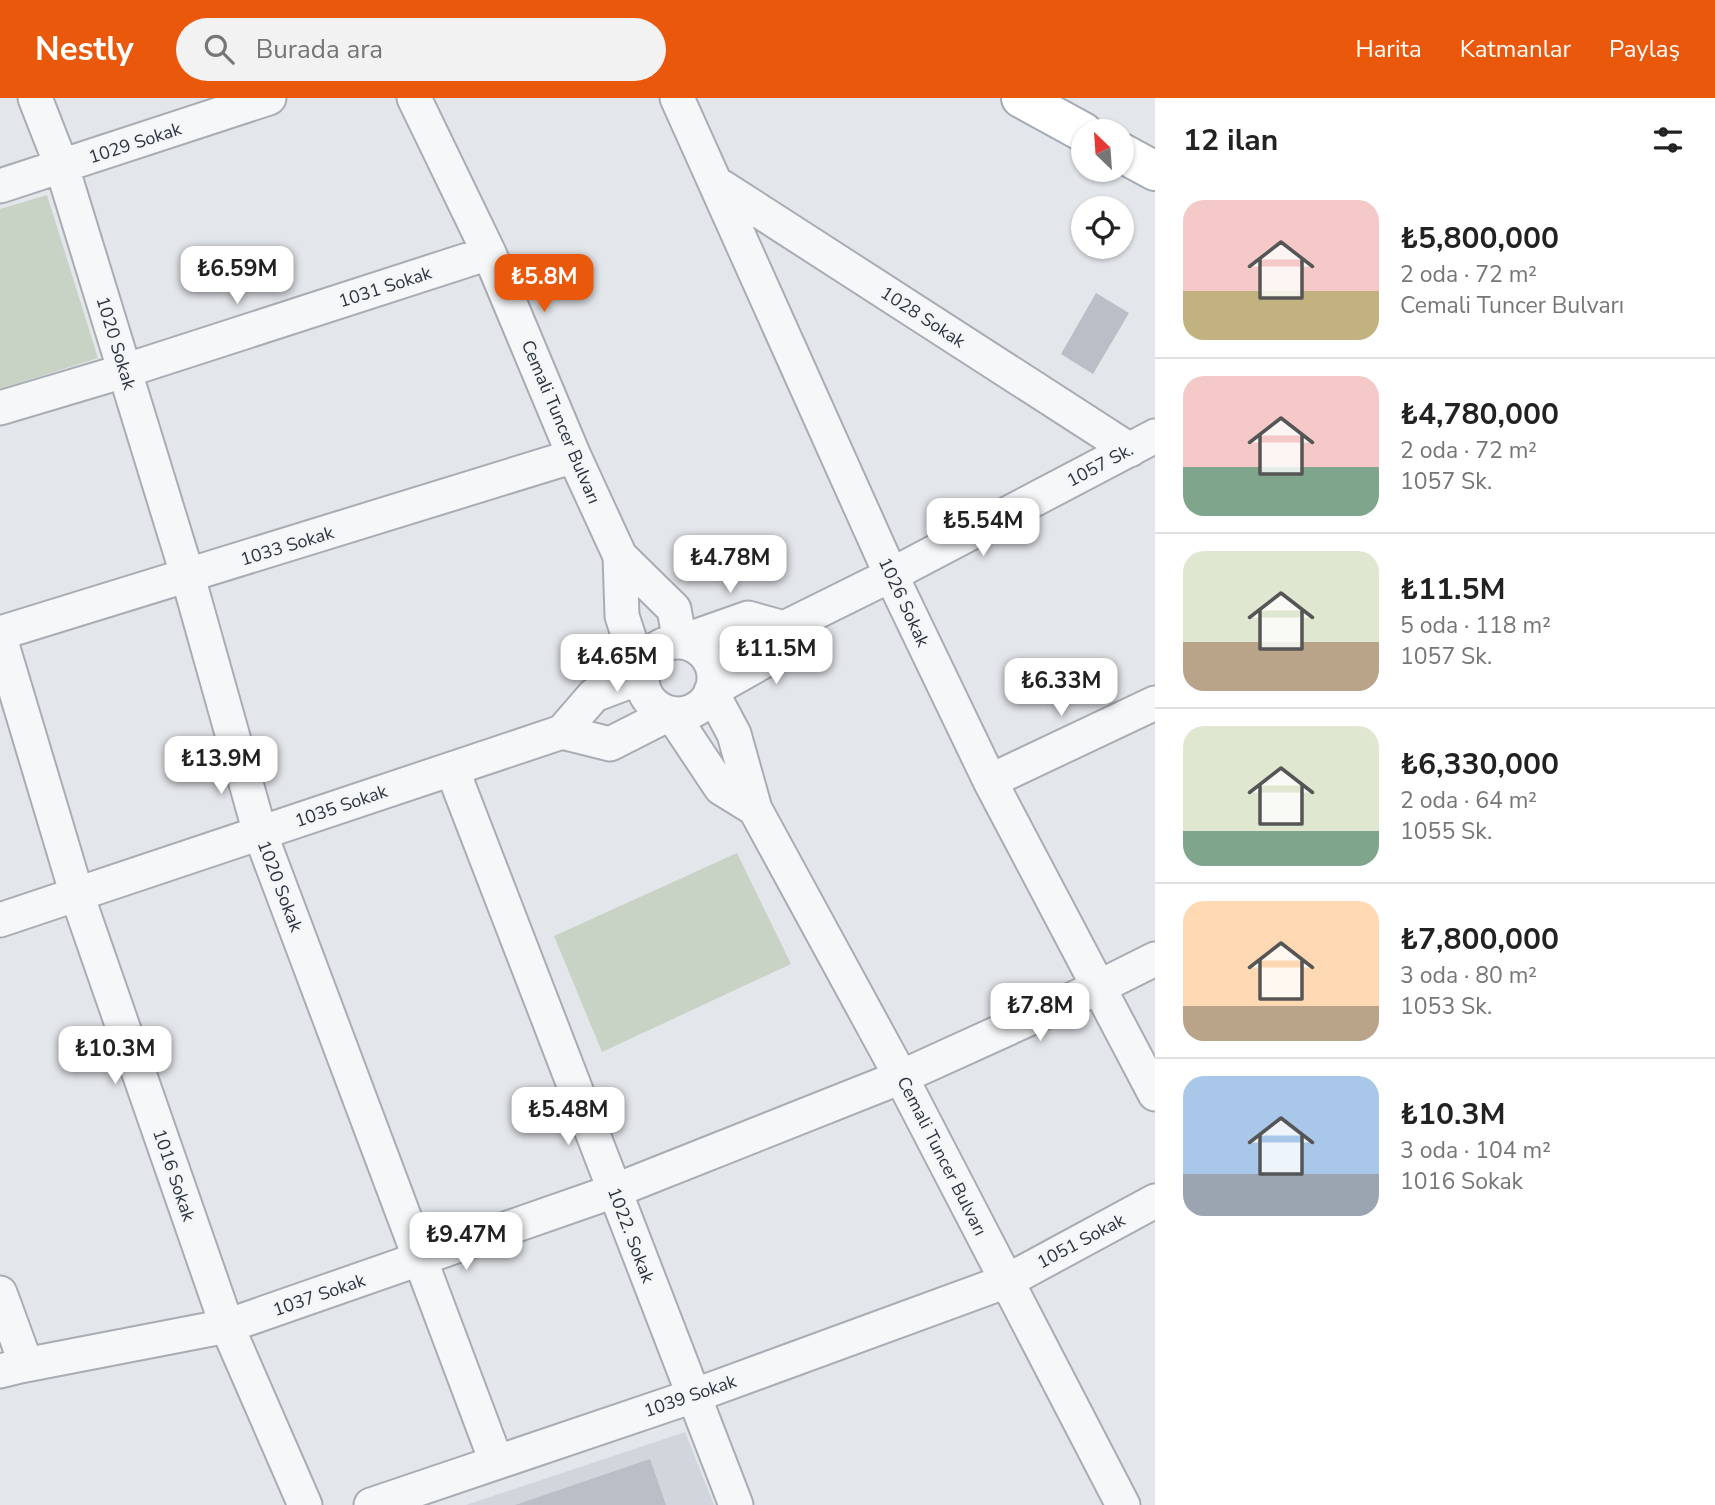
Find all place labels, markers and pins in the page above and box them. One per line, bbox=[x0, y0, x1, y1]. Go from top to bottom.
pin: ₺6.59M bbox=[180, 246, 294, 306]
pin: ₺5.8M bbox=[495, 254, 593, 314]
pin: ₺5.54M bbox=[926, 498, 1040, 558]
pin: ₺4.78M bbox=[673, 536, 787, 595]
pin: ₺11.5M bbox=[719, 626, 833, 686]
pin: ₺4.65M bbox=[560, 634, 674, 694]
pin: ₺6.33M bbox=[1004, 658, 1118, 718]
pin: ₺13.9M bbox=[164, 736, 278, 796]
pin: ₺7.8M bbox=[991, 984, 1089, 1043]
pin: ₺10.3M bbox=[58, 1026, 172, 1086]
pin: ₺5.48M bbox=[511, 1088, 625, 1147]
pin: ₺9.47M bbox=[409, 1212, 523, 1272]

